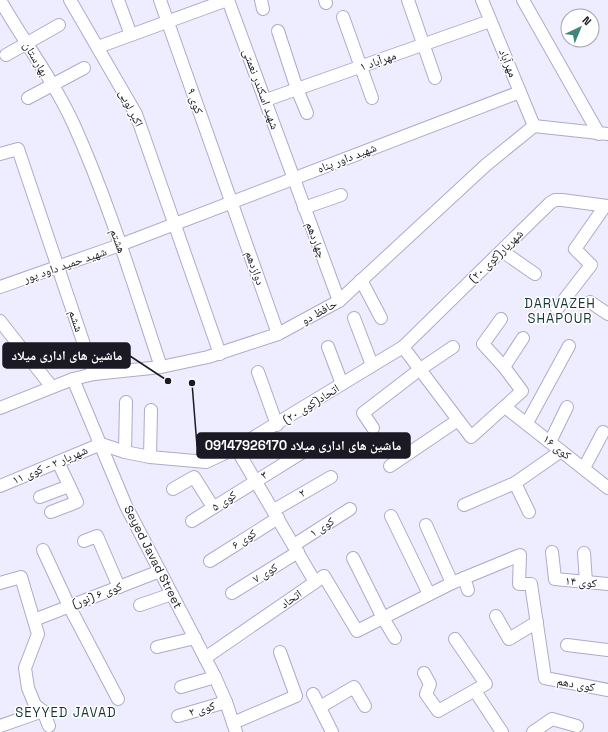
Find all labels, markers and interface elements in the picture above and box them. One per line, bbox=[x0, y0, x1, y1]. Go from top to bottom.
north arrow bbox=[560, 8, 600, 48]
text: N bbox=[579, 13, 594, 28]
street label: بهارستان bbox=[20, 39, 52, 79]
street label: شهید اسکندر نعمتی bbox=[239, 47, 283, 132]
street label: مهرآباد ۱ bbox=[358, 47, 398, 75]
street label: مهرآباد bbox=[495, 47, 521, 79]
street label: کوی ۹ bbox=[183, 86, 207, 116]
street label: اکبر لویی bbox=[115, 87, 147, 130]
street label: شهید داور پناه bbox=[315, 139, 379, 177]
street label: چهاردهم bbox=[302, 220, 330, 261]
street label: شهریار(کوی ۲۰) bbox=[465, 226, 527, 286]
street label: هشتم bbox=[106, 227, 130, 255]
street label: شهید حمید داود پور bbox=[20, 243, 109, 287]
street label: دوازدهم bbox=[241, 249, 269, 287]
street label: حافظ دو bbox=[298, 295, 340, 328]
district label: DARVAZEH SHAPOUR bbox=[524, 295, 596, 327]
street label: ششم bbox=[65, 308, 87, 334]
callout: ماشین های اداری میلاد bbox=[3, 343, 130, 368]
text: ماشین های اداری میلاد bbox=[12, 347, 122, 364]
street label: اتحاد(کوی ۲۰) bbox=[280, 380, 342, 428]
street label: کوی ۱۶ bbox=[540, 431, 574, 463]
callout: ماشین های اداری میلاد 09147926170 bbox=[197, 433, 410, 458]
text: ماشین های اداری میلاد 09147926170 bbox=[205, 437, 401, 454]
street label: شهریار ۲ - کوی ۱۱ bbox=[10, 442, 90, 488]
street label: ۳ bbox=[258, 467, 270, 483]
street label: ۲ bbox=[296, 485, 308, 501]
street label: کوی ۵ bbox=[209, 487, 239, 515]
street label: Seyed Javad Street bbox=[120, 503, 186, 611]
street label: کوی ۱ bbox=[307, 513, 337, 541]
street label: کوی ۶ bbox=[229, 525, 259, 553]
street label: کوی ۷ bbox=[250, 559, 280, 587]
street label: کوی ۱۴ bbox=[564, 573, 598, 591]
street label: کوی ۶ (نور) bbox=[70, 578, 124, 612]
street label: اتحاد bbox=[277, 586, 305, 612]
street label: کوی دهم bbox=[556, 673, 596, 695]
street label: کوی ۲ bbox=[187, 698, 217, 720]
district label: SEYYED JAVAD bbox=[15, 704, 117, 721]

